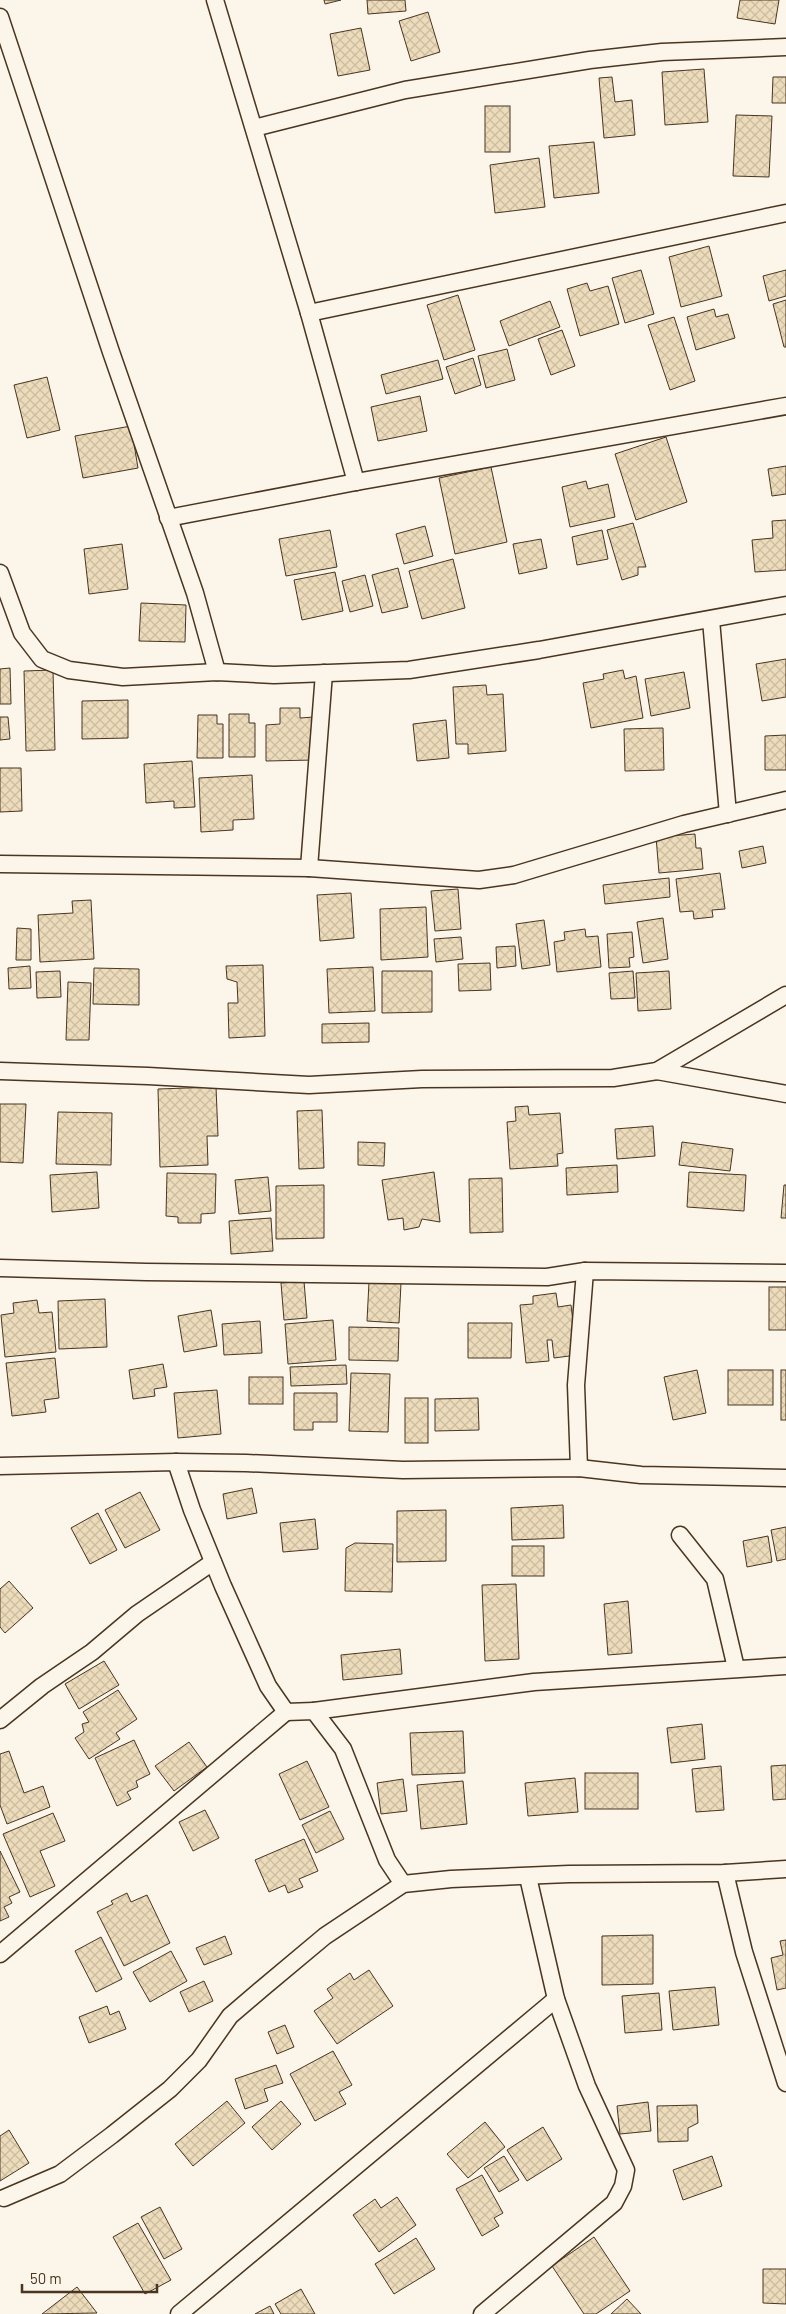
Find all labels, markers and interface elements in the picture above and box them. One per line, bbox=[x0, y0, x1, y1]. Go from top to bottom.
scale bar bbox=[22, 2262, 158, 2294]
text: 50 m bbox=[30, 2269, 62, 2287]

